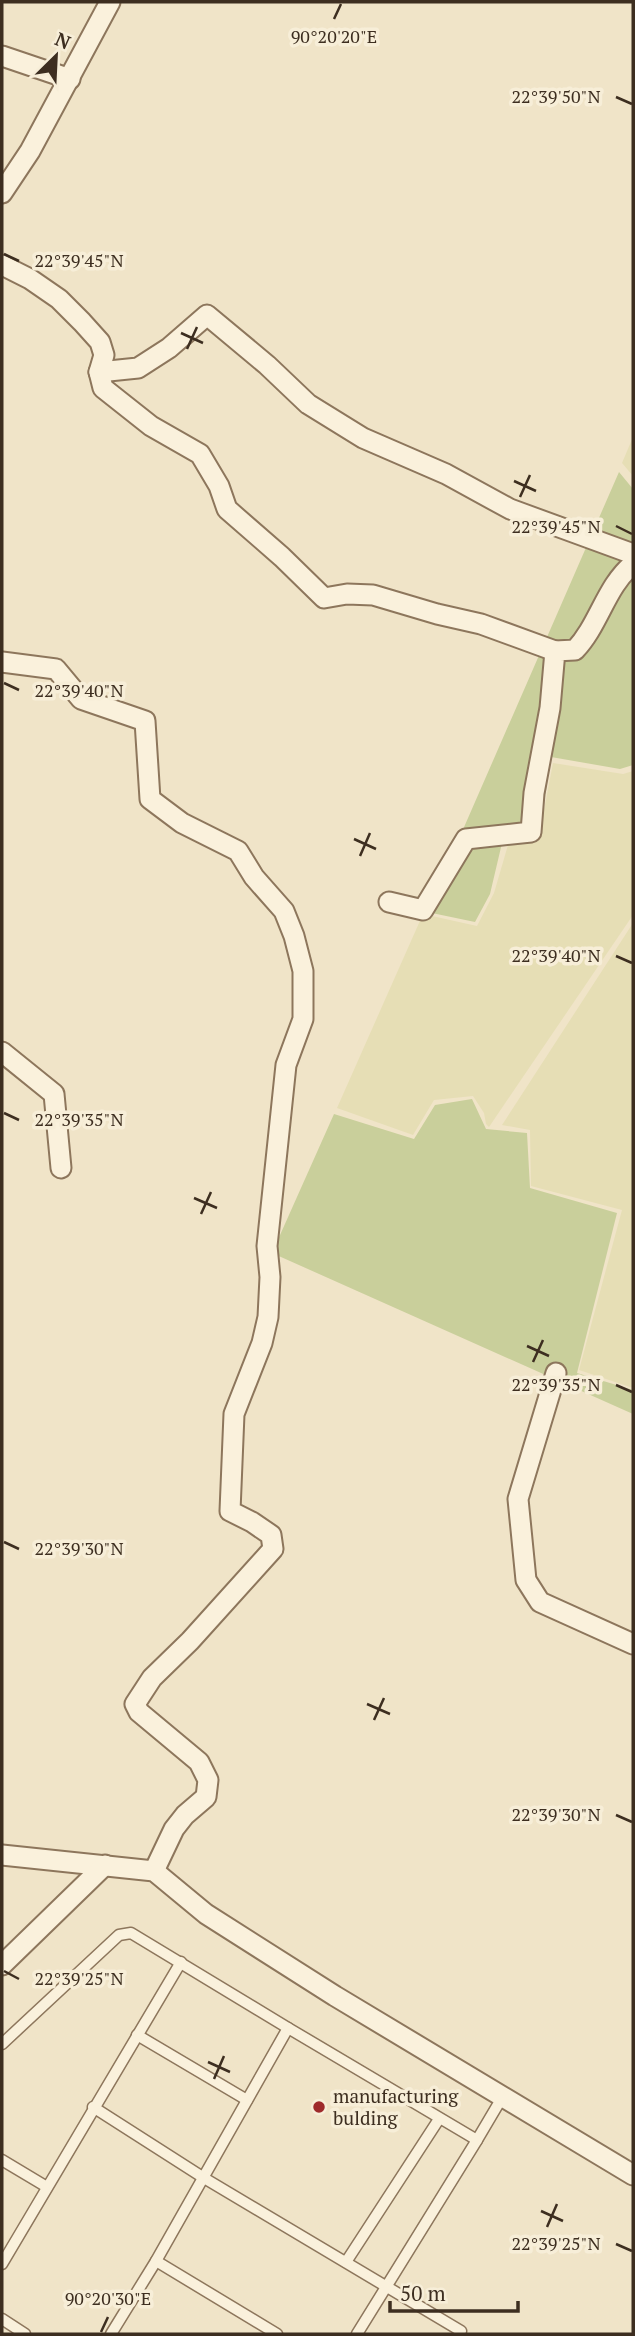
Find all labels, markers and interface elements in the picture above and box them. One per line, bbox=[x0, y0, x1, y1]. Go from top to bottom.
north arrow bbox=[21, 21, 91, 91]
text: 90°20'20"E bbox=[291, 24, 377, 48]
text: N bbox=[51, 26, 75, 55]
text: 22°39'50"N bbox=[511, 84, 601, 108]
text: 22°39'45"N bbox=[34, 248, 124, 272]
text: 22°39'45"N bbox=[511, 514, 601, 538]
text: 22°39'40"N bbox=[34, 678, 124, 702]
text: 22°39'40"N bbox=[511, 943, 601, 967]
text: 22°39'35"N bbox=[34, 1107, 124, 1131]
text: 22°39'35"N bbox=[511, 1372, 601, 1396]
text: 22°39'30"N bbox=[34, 1536, 124, 1560]
text: 22°39'30"N bbox=[511, 1802, 601, 1826]
text: 22°39'25"N bbox=[34, 1966, 124, 1990]
place label: manufacturing bulding bbox=[333, 2083, 459, 2130]
marker: manufacturing bulding bbox=[311, 2099, 327, 2115]
text: 22°39'25"N bbox=[511, 2231, 601, 2255]
scale bar bbox=[390, 2270, 518, 2314]
text: 50 m bbox=[400, 2279, 446, 2307]
text: 90°20'30"E bbox=[65, 2286, 151, 2310]

